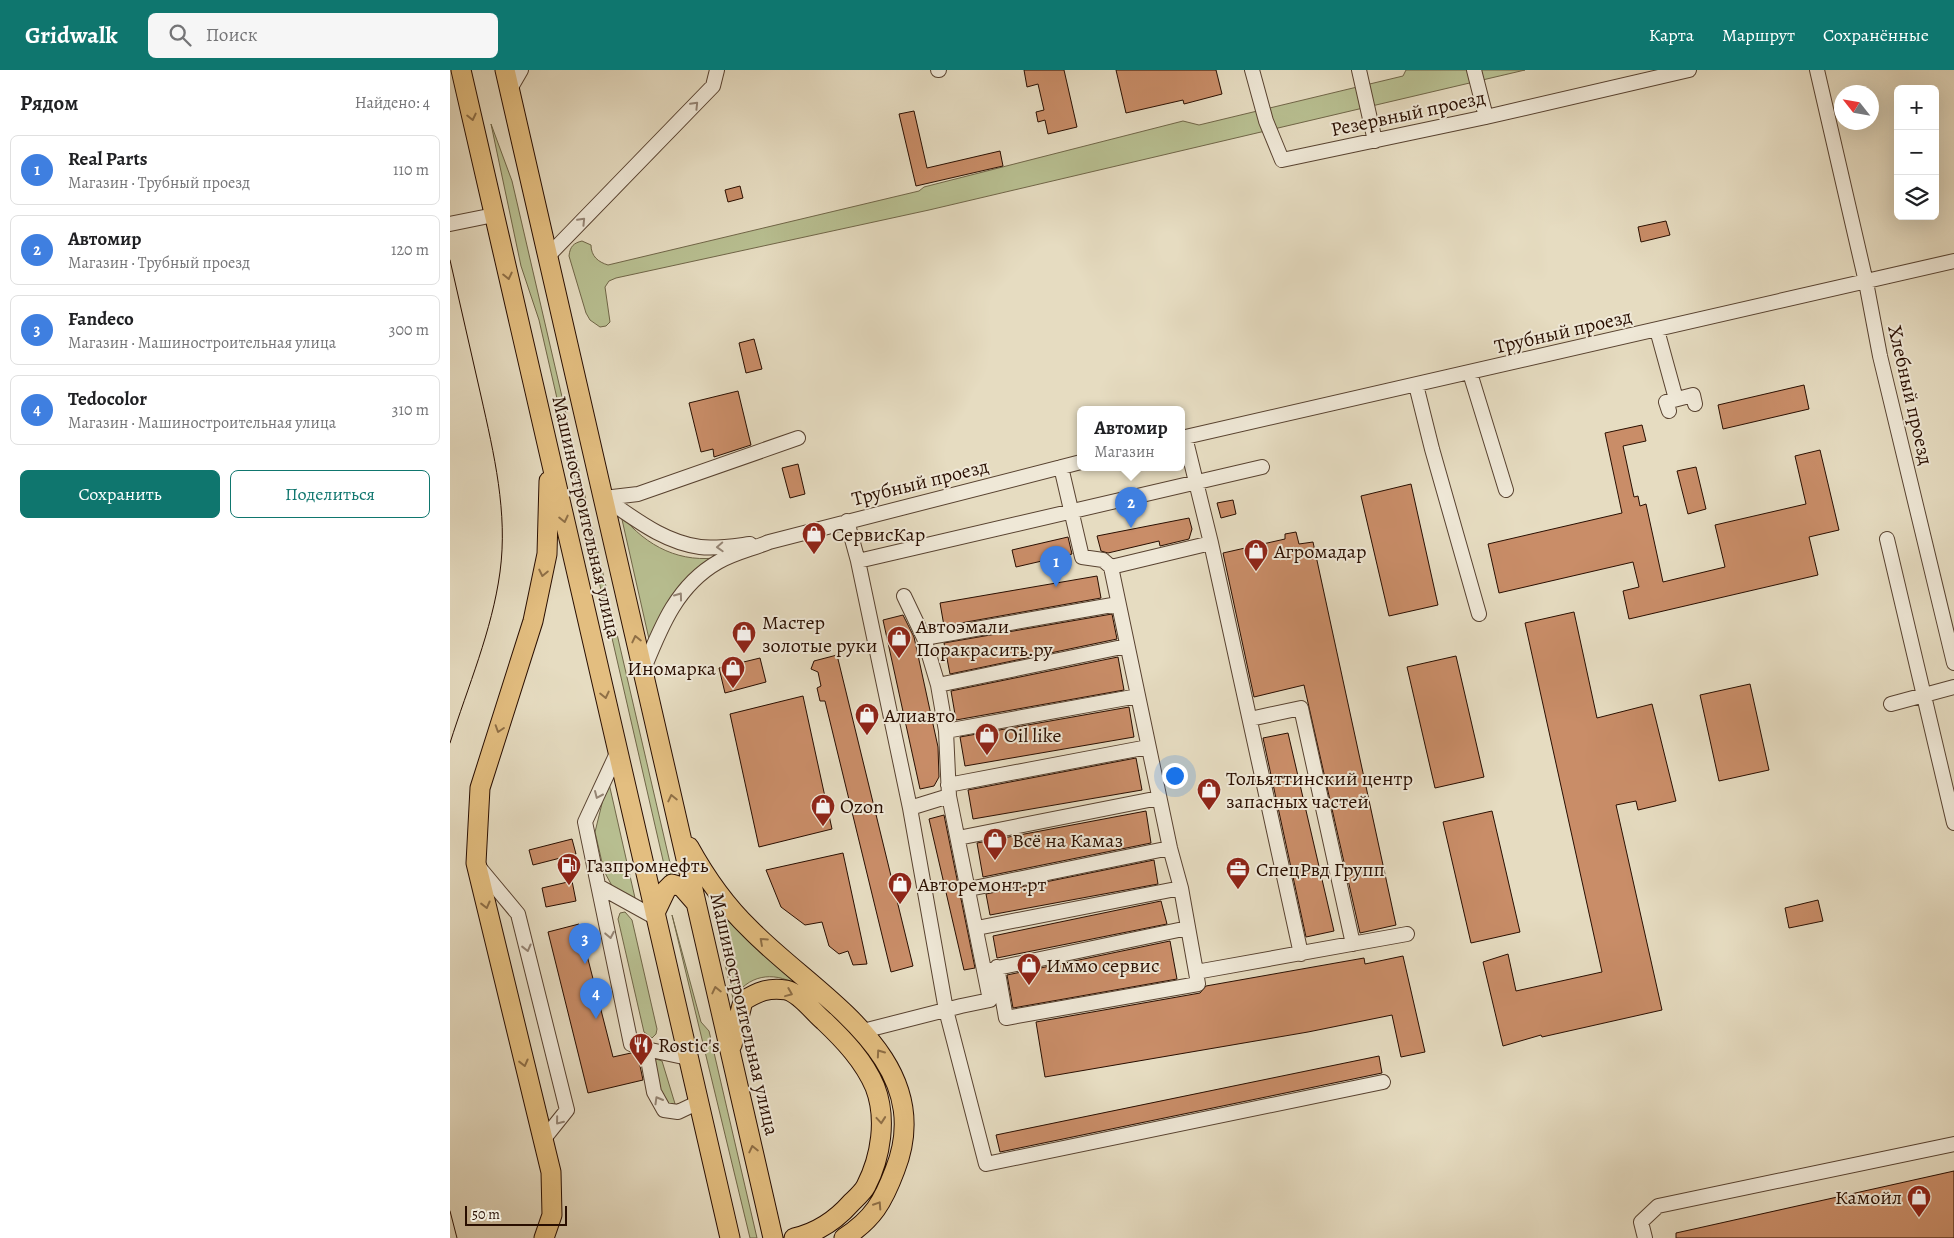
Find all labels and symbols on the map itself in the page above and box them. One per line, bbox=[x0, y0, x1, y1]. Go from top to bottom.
street label: Резервный проезд bbox=[1328, 84, 1488, 143]
north arrow bbox=[1834, 85, 1879, 130]
one-way arrow bbox=[689, 102, 698, 111]
one-way arrow bbox=[466, 113, 477, 122]
one-way arrow bbox=[576, 218, 585, 227]
one-way arrow bbox=[502, 271, 513, 280]
street label: Трубный проезд bbox=[1492, 303, 1635, 360]
street label: Хлебный проезд bbox=[1881, 322, 1940, 468]
street label: Машиностроительная улица bbox=[545, 393, 628, 642]
street label: Трубный проезд bbox=[849, 452, 992, 513]
pin: 2 bbox=[1115, 487, 1147, 528]
one-way arrow bbox=[559, 515, 569, 524]
shop icon: СервисКар bbox=[801, 521, 827, 555]
place label: СервисКар bbox=[832, 521, 925, 548]
shop icon: Агромадар bbox=[1243, 538, 1269, 572]
place label: Агромадар bbox=[1273, 538, 1366, 565]
one-way arrow bbox=[716, 541, 724, 552]
pin: 1 bbox=[1040, 546, 1072, 587]
one-way arrow bbox=[539, 568, 549, 577]
one-way arrow bbox=[674, 593, 682, 602]
place label: Мастер золотые руки bbox=[762, 609, 877, 659]
place label: Автоэмали Поракрасить.ру bbox=[915, 613, 1053, 663]
shop icon: Мастер золотые руки bbox=[731, 620, 757, 654]
shop icon: Автоэмали Поракрасить.ру bbox=[886, 625, 912, 659]
one-way arrow bbox=[631, 635, 642, 644]
place label: Иномарка bbox=[627, 655, 717, 682]
shop icon: Иномарка bbox=[720, 655, 746, 689]
one-way arrow bbox=[599, 690, 610, 699]
shop icon: Алиавто bbox=[854, 702, 880, 736]
place label: Алиавто bbox=[883, 702, 955, 729]
shop icon: Oil like bbox=[974, 722, 1000, 756]
place label: Oil like bbox=[1004, 722, 1061, 749]
one-way arrow bbox=[494, 724, 504, 733]
your location bbox=[1162, 763, 1188, 789]
place label: Тольяттинский центр запасных частей bbox=[1226, 765, 1413, 815]
shop icon: Тольяттинский центр запасных частей bbox=[1196, 777, 1222, 811]
one-way arrow bbox=[593, 790, 604, 799]
one-way arrow bbox=[667, 793, 678, 802]
shop icon: Ozon bbox=[810, 793, 836, 827]
place label: Ozon bbox=[840, 793, 884, 820]
shop icon: Всё на Камаз bbox=[982, 827, 1008, 861]
place label: Всё на Камаз bbox=[1012, 827, 1123, 854]
fuel station icon: Газпромнефть bbox=[556, 852, 582, 886]
place label: Газпромнефть bbox=[586, 852, 709, 879]
office icon: СпецРвд Групп bbox=[1225, 856, 1251, 890]
place label: СпецРвд Групп bbox=[1256, 856, 1385, 883]
shop icon: Авторемонт.рт bbox=[887, 871, 913, 905]
place label: Авторемонт.рт bbox=[917, 871, 1046, 898]
street label: Машиностроительная улица bbox=[703, 890, 786, 1139]
one-way arrow bbox=[480, 900, 491, 909]
pin: 3 bbox=[569, 923, 601, 964]
one-way arrow bbox=[604, 931, 614, 939]
one-way arrow bbox=[760, 938, 769, 947]
one-way arrow bbox=[521, 944, 532, 953]
shop icon: Иммо сервис bbox=[1016, 952, 1042, 986]
place label: Иммо сервис bbox=[1046, 952, 1160, 979]
pin: 4 bbox=[580, 978, 612, 1019]
one-way arrow bbox=[711, 986, 722, 995]
one-way arrow bbox=[784, 987, 793, 997]
restaurant icon: Rostic's bbox=[628, 1032, 654, 1066]
place label: Rostic's bbox=[658, 1032, 720, 1059]
one-way arrow bbox=[877, 1049, 886, 1059]
one-way arrow bbox=[518, 1058, 529, 1067]
one-way arrow bbox=[655, 1096, 665, 1105]
one-way arrow bbox=[555, 1115, 564, 1124]
one-way arrow bbox=[875, 1116, 886, 1124]
one-way arrow bbox=[748, 1144, 759, 1153]
place label: Камойл bbox=[1835, 1184, 1902, 1211]
shop icon: Камойл bbox=[1906, 1184, 1932, 1218]
one-way arrow bbox=[872, 1201, 882, 1210]
scale bar bbox=[465, 1203, 568, 1226]

